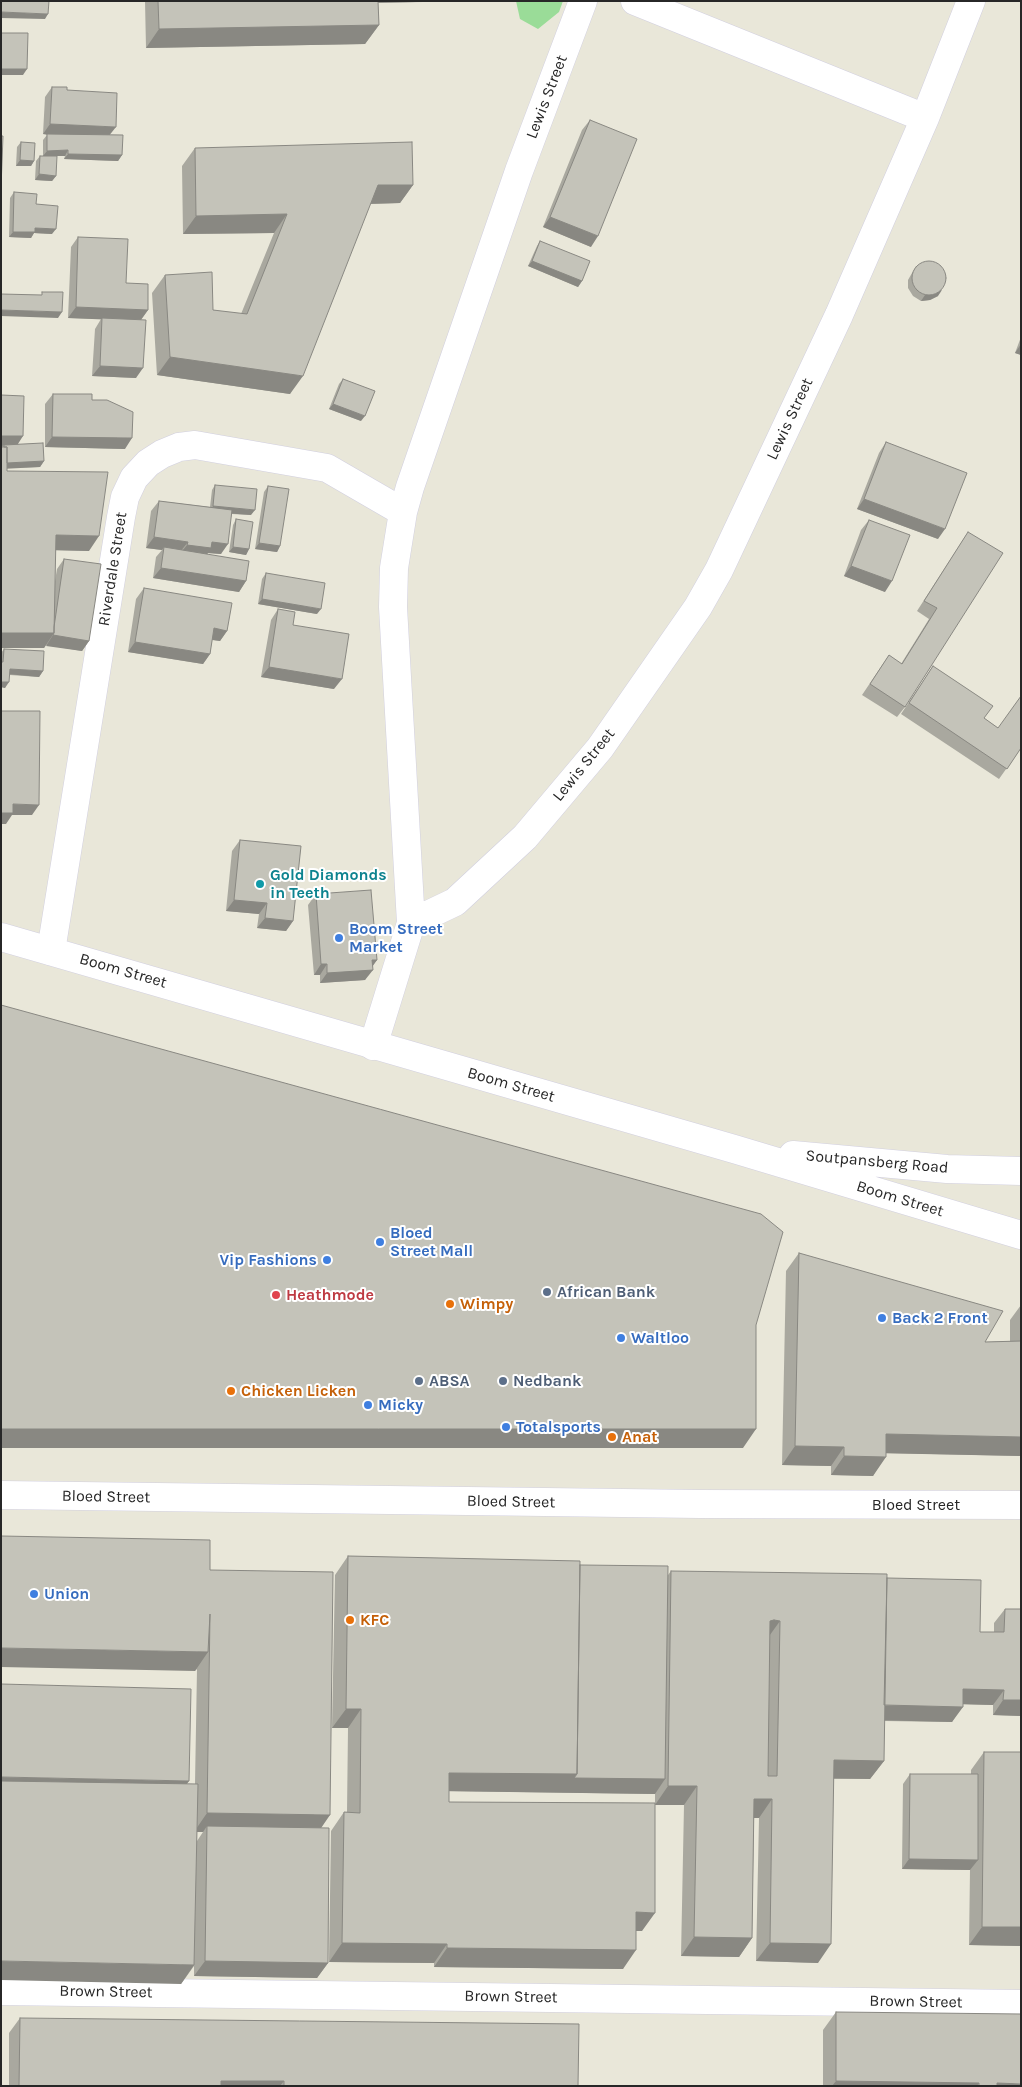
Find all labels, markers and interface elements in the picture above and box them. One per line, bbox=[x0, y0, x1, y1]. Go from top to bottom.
street label: Lewis Street bbox=[522, 52, 572, 142]
street label: Lewis Street bbox=[763, 375, 817, 463]
street label: Riverdale Street bbox=[94, 511, 132, 627]
street label: Lewis Street bbox=[549, 725, 619, 805]
place label: Gold Diamonds in Teeth bbox=[270, 865, 387, 903]
marker: Gold Diamonds in Teeth bbox=[254, 878, 266, 890]
place label: Boom Street Market bbox=[349, 919, 443, 957]
marker: Boom Street Market bbox=[333, 932, 345, 944]
street label: Boom Street bbox=[77, 949, 169, 993]
street label: Boom Street bbox=[465, 1063, 557, 1107]
street label: Soutpansberg Road bbox=[805, 1146, 949, 1178]
street label: Boom Street bbox=[854, 1177, 946, 1221]
place label: Bloed Street Mall bbox=[390, 1223, 473, 1261]
marker: Bloed Street Mall bbox=[374, 1236, 386, 1248]
place label: Vip Fashions bbox=[219, 1250, 317, 1270]
marker: Vip Fashions bbox=[321, 1254, 333, 1266]
place label: African Bank bbox=[557, 1282, 655, 1302]
place label: Heathmode bbox=[286, 1285, 374, 1305]
marker: African Bank bbox=[541, 1286, 553, 1298]
marker: Heathmode bbox=[270, 1289, 282, 1301]
place label: Wimpy bbox=[460, 1294, 513, 1314]
marker: Wimpy bbox=[444, 1298, 456, 1310]
place label: Back 2 Front bbox=[892, 1308, 988, 1328]
marker: Back 2 Front bbox=[876, 1312, 888, 1324]
place label: Waltloo bbox=[631, 1328, 689, 1348]
marker: Waltloo bbox=[615, 1332, 627, 1344]
place label: ABSA bbox=[429, 1371, 470, 1391]
place label: Nedbank bbox=[513, 1371, 581, 1391]
marker: ABSA bbox=[413, 1375, 425, 1387]
marker: Nedbank bbox=[497, 1375, 509, 1387]
place label: Chicken Licken bbox=[241, 1381, 356, 1401]
marker: Chicken Licken bbox=[225, 1385, 237, 1397]
place label: Micky bbox=[378, 1395, 423, 1415]
marker: Micky bbox=[362, 1399, 374, 1411]
place label: Totalsports bbox=[516, 1417, 601, 1437]
marker: Totalsports bbox=[500, 1421, 512, 1433]
place label: Anat bbox=[622, 1427, 658, 1447]
marker: Anat bbox=[606, 1431, 618, 1443]
street label: Bloed Street bbox=[62, 1487, 150, 1507]
street label: Bloed Street bbox=[467, 1492, 555, 1512]
street label: Bloed Street bbox=[872, 1495, 960, 1515]
place label: Union bbox=[44, 1584, 89, 1604]
marker: Union bbox=[28, 1588, 40, 1600]
place label: KFC bbox=[360, 1610, 389, 1630]
marker: KFC bbox=[344, 1614, 356, 1626]
street label: Brown Street bbox=[59, 1982, 153, 2002]
street label: Brown Street bbox=[464, 1987, 558, 2007]
street label: Brown Street bbox=[869, 1992, 963, 2012]

